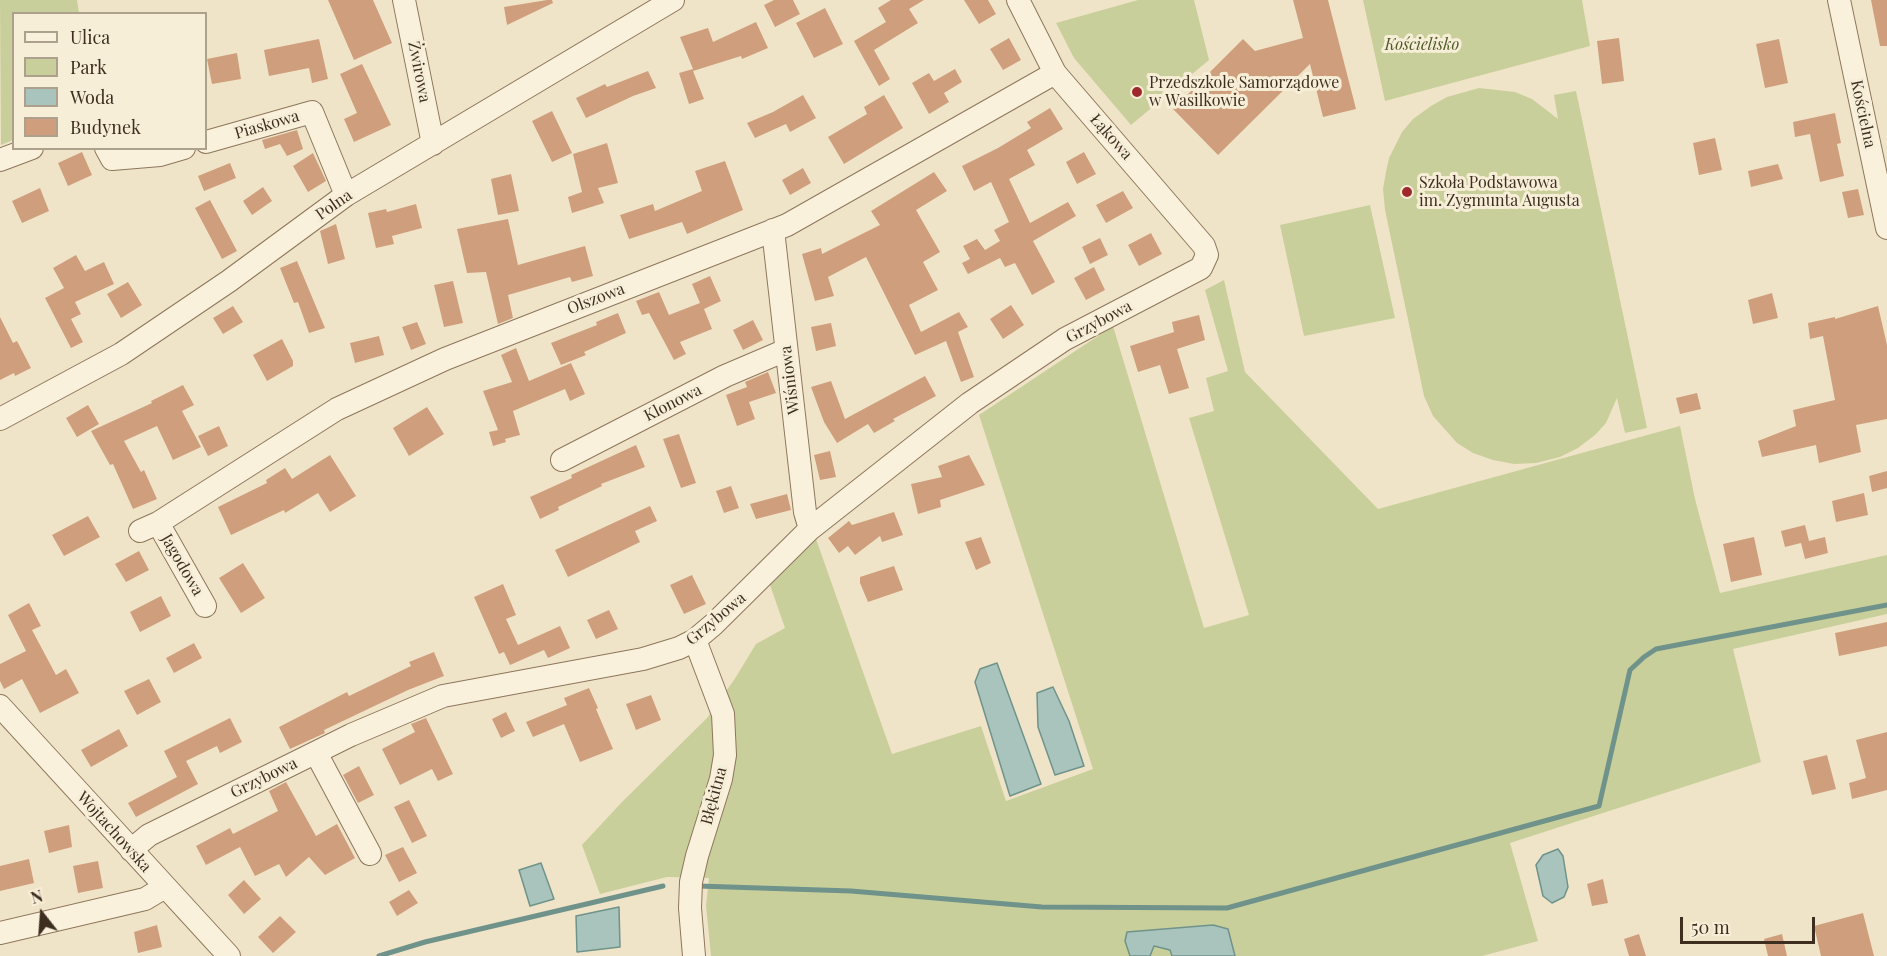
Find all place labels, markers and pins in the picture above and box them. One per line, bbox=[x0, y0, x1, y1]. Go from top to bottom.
place label: Przedszkole Samorządowe w Wasilkowie bbox=[1149, 73, 1339, 111]
marker: Przedszkole Samorządowe w Wasilkowie bbox=[1130, 85, 1144, 99]
place label: Szkoła Podstawowa im. Zygmunta Augusta bbox=[1419, 173, 1580, 211]
marker: Szkoła Podstawowa im. Zygmunta Augusta bbox=[1400, 185, 1414, 199]

